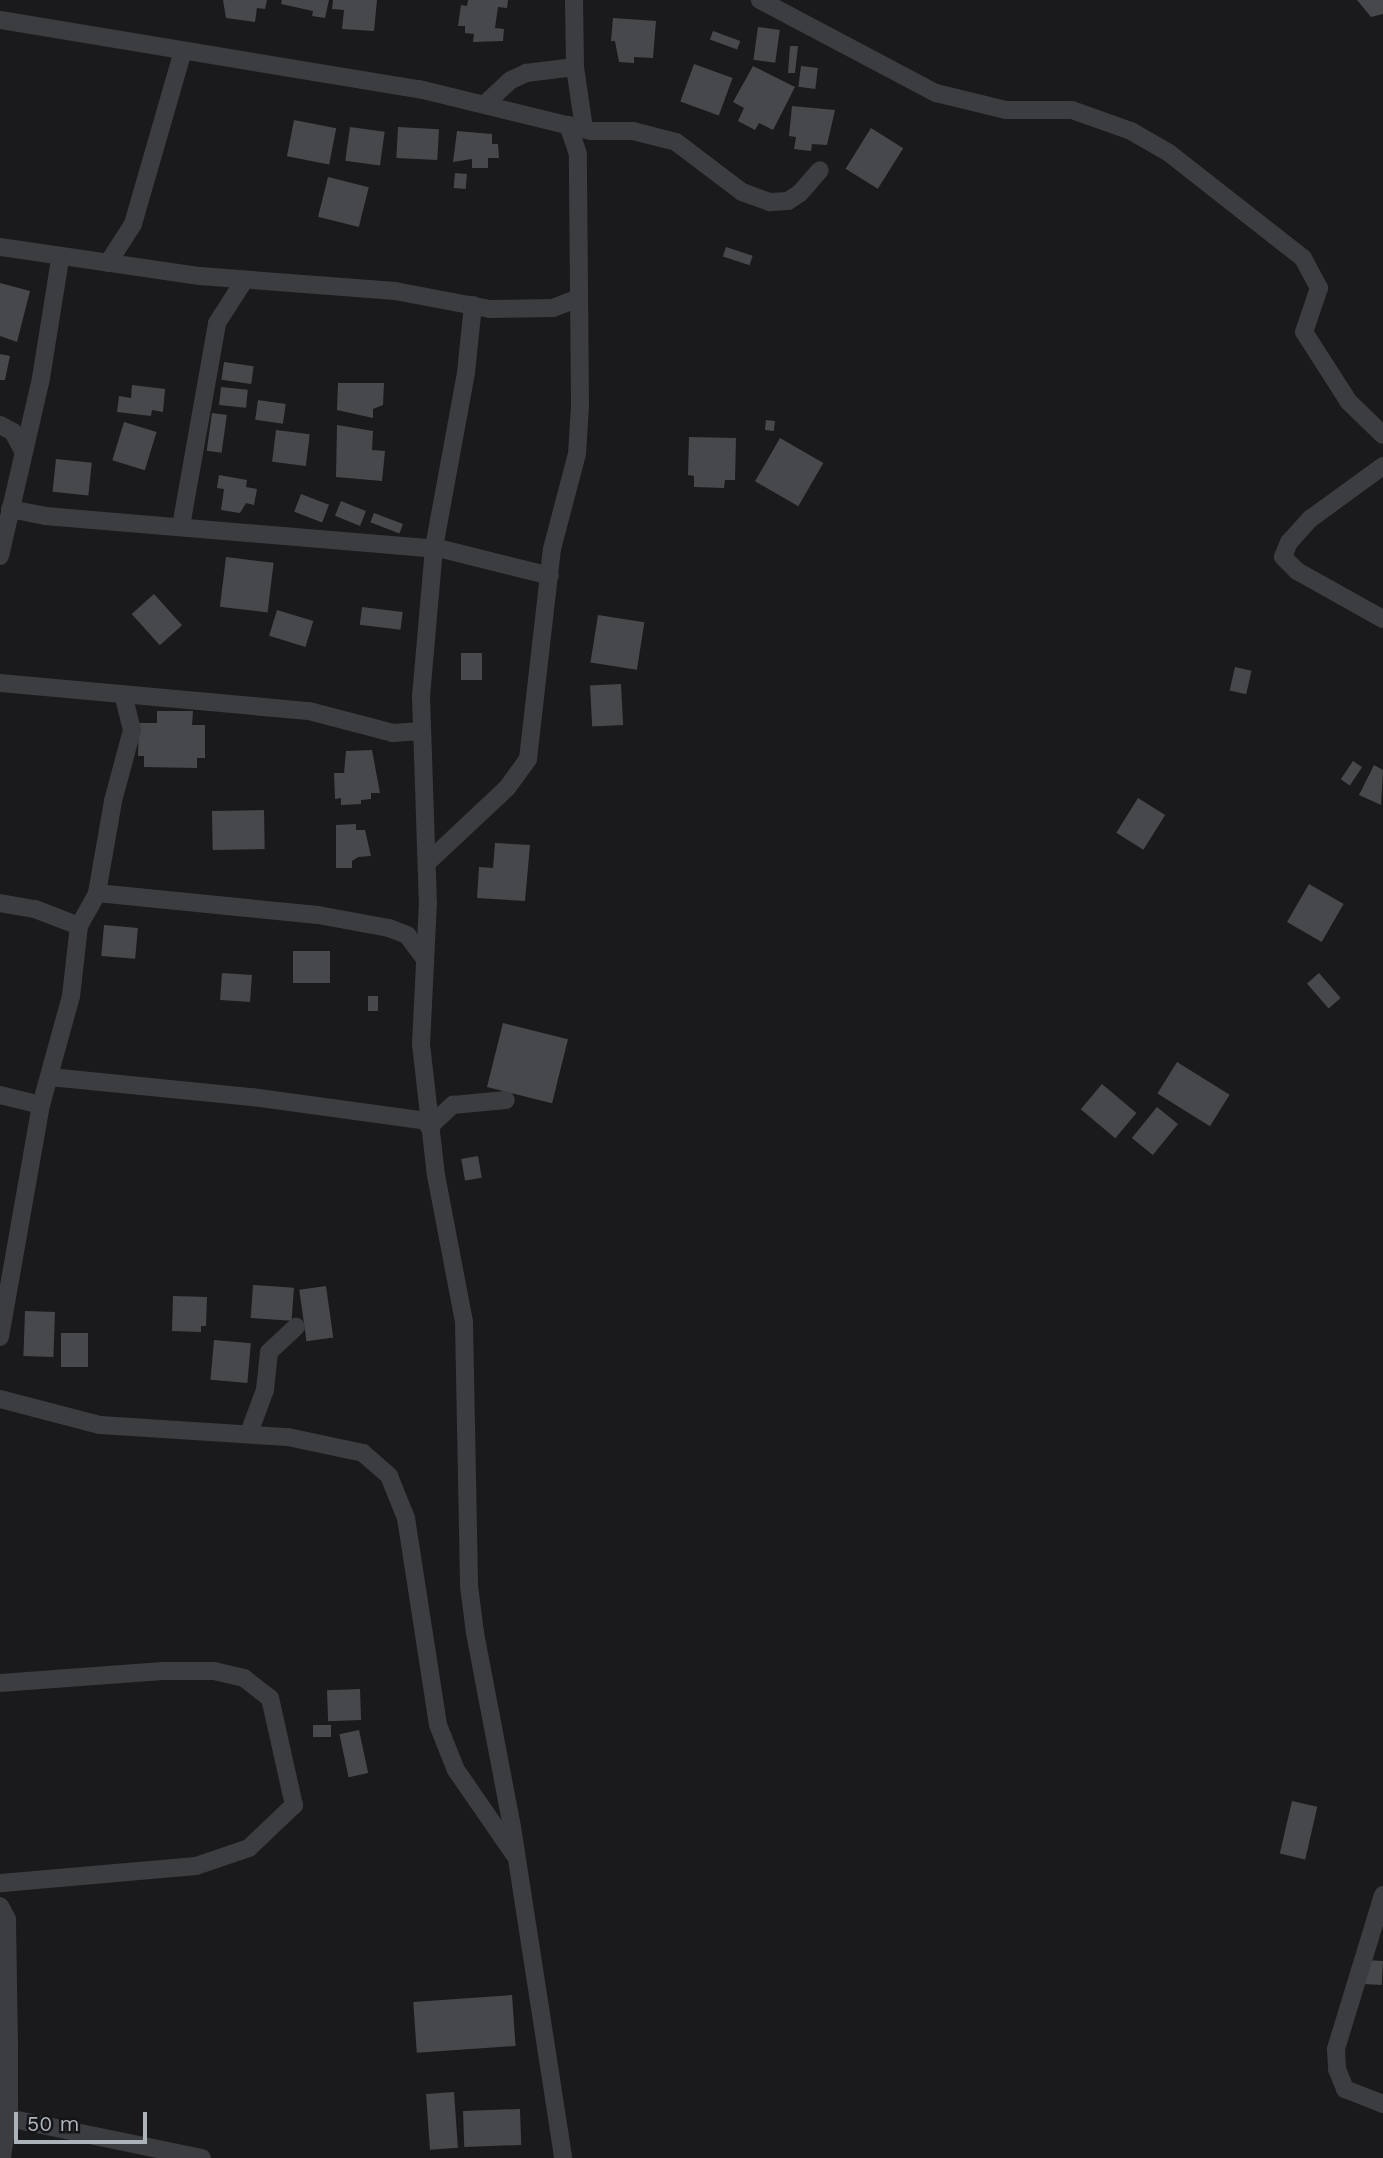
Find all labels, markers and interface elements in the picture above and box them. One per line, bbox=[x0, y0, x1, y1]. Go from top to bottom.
scale bar bbox=[18, 2098, 150, 2142]
text: 50 m bbox=[27, 2111, 79, 2136]

